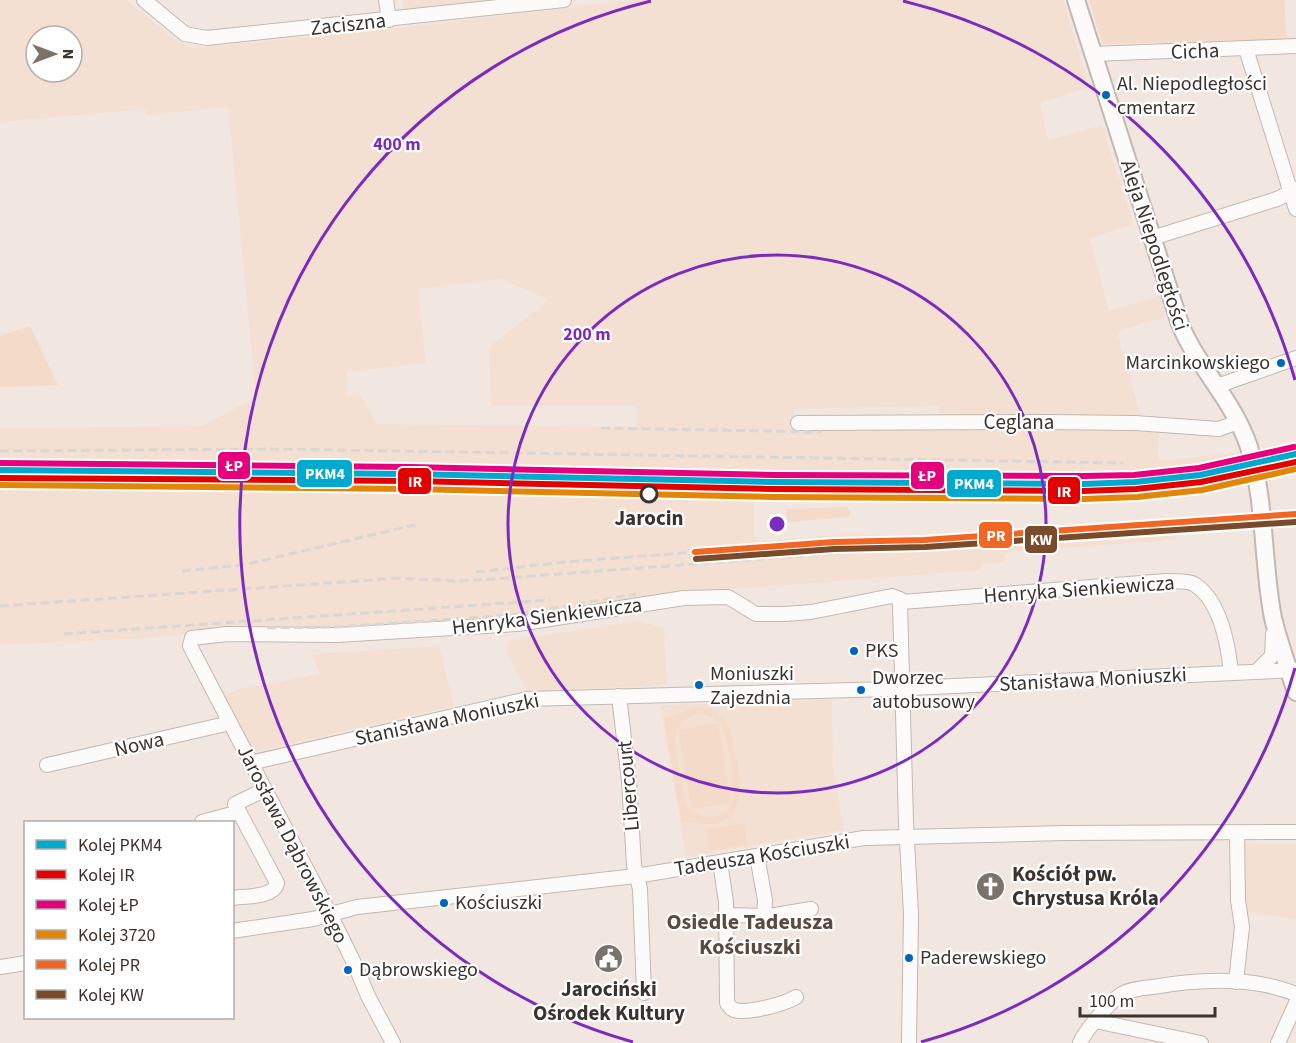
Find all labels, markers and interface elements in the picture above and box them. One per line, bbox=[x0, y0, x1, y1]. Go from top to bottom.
street label: Zaciszna bbox=[309, 5, 387, 43]
north arrow bbox=[24, 24, 84, 84]
street label: Cicha bbox=[1170, 35, 1220, 67]
text: N bbox=[57, 49, 79, 59]
place label: Al. Niepodległości cmentarz bbox=[1117, 70, 1267, 122]
marker: Al. Niepodległości cmentarz bbox=[1100, 89, 1112, 101]
text: 400 m bbox=[373, 132, 421, 157]
street label: Aleja Niepodległości bbox=[1113, 156, 1197, 334]
text: 200 m bbox=[563, 322, 611, 347]
place label: Marcinkowskiego bbox=[1125, 349, 1270, 377]
marker: Marcinkowskiego bbox=[1275, 357, 1287, 369]
street label: Ceglana bbox=[984, 407, 1054, 437]
line badge: ŁP bbox=[217, 451, 251, 480]
text: ŁP bbox=[224, 455, 243, 477]
line badge: PKM4 bbox=[296, 459, 353, 488]
line badge: ŁP bbox=[910, 461, 945, 490]
text: PKM4 bbox=[305, 463, 346, 485]
text: ŁP bbox=[917, 465, 936, 487]
line badge: IR bbox=[397, 467, 432, 495]
line badge: PKM4 bbox=[946, 469, 1002, 498]
text: IR bbox=[408, 471, 423, 493]
text: PKM4 bbox=[954, 473, 995, 495]
line badge: IR bbox=[1047, 476, 1081, 505]
text: IR bbox=[1057, 481, 1072, 503]
marker: Jarocin bbox=[640, 485, 658, 503]
place label: Jarocin bbox=[614, 503, 684, 533]
centre of rings bbox=[767, 514, 787, 534]
line badge: PR bbox=[978, 521, 1013, 549]
text: PR bbox=[986, 525, 1006, 547]
line badge: KW bbox=[1024, 525, 1058, 554]
text: KW bbox=[1030, 529, 1052, 551]
street label: Henryka Sienkiewicza bbox=[982, 567, 1176, 611]
street label: Henryka Sienkiewicza bbox=[450, 589, 644, 643]
place label: PKS bbox=[865, 637, 898, 665]
marker: PKS bbox=[848, 645, 860, 657]
street label: Stanisława Moniuszki bbox=[998, 659, 1188, 699]
place label: Moniuszki Zajezdnia bbox=[710, 660, 794, 712]
place label: Dworzec autobusowy bbox=[872, 664, 976, 716]
marker: Moniuszki Zajezdnia bbox=[693, 679, 705, 691]
marker: Dworzec autobusowy bbox=[855, 684, 867, 696]
street label: Stanisława Moniuszki bbox=[352, 685, 542, 753]
street label: Nowa bbox=[111, 724, 167, 764]
street label: Libercourt bbox=[609, 739, 647, 833]
street label: Jarosława Dąbrowskiego bbox=[230, 740, 356, 948]
legend bbox=[24, 821, 234, 1019]
street label: Tadeusza Kościuszki bbox=[672, 826, 852, 884]
text: Kolej PKM4 bbox=[78, 833, 162, 858]
place label: Kościół pw. Chrystusa Króla bbox=[1012, 859, 1159, 913]
text: Kolej IR bbox=[78, 863, 135, 888]
church icon: Kościół pw. Chrystusa Króla bbox=[975, 870, 1007, 902]
place label: Kościuszki bbox=[455, 889, 542, 917]
text: Kolej ŁP bbox=[78, 893, 139, 918]
marker: Kościuszki bbox=[438, 897, 450, 909]
district label: Osiedle Tadeusza Kościuszki bbox=[666, 906, 834, 963]
text: Kolej 3720 bbox=[78, 923, 155, 948]
public building icon: Jarociński Ośrodek Kultury bbox=[593, 942, 625, 974]
place label: Paderewskiego bbox=[920, 944, 1046, 972]
marker: Paderewskiego bbox=[903, 952, 915, 964]
text: Kolej PR bbox=[78, 953, 140, 978]
place label: Dąbrowskiego bbox=[359, 956, 478, 984]
marker: Dąbrowskiego bbox=[342, 964, 354, 976]
place label: Jarociński Ośrodek Kultury bbox=[533, 974, 685, 1028]
scale bar bbox=[1080, 980, 1215, 1018]
text: Kolej KW bbox=[78, 983, 144, 1008]
text: 100 m bbox=[1089, 989, 1134, 1014]

